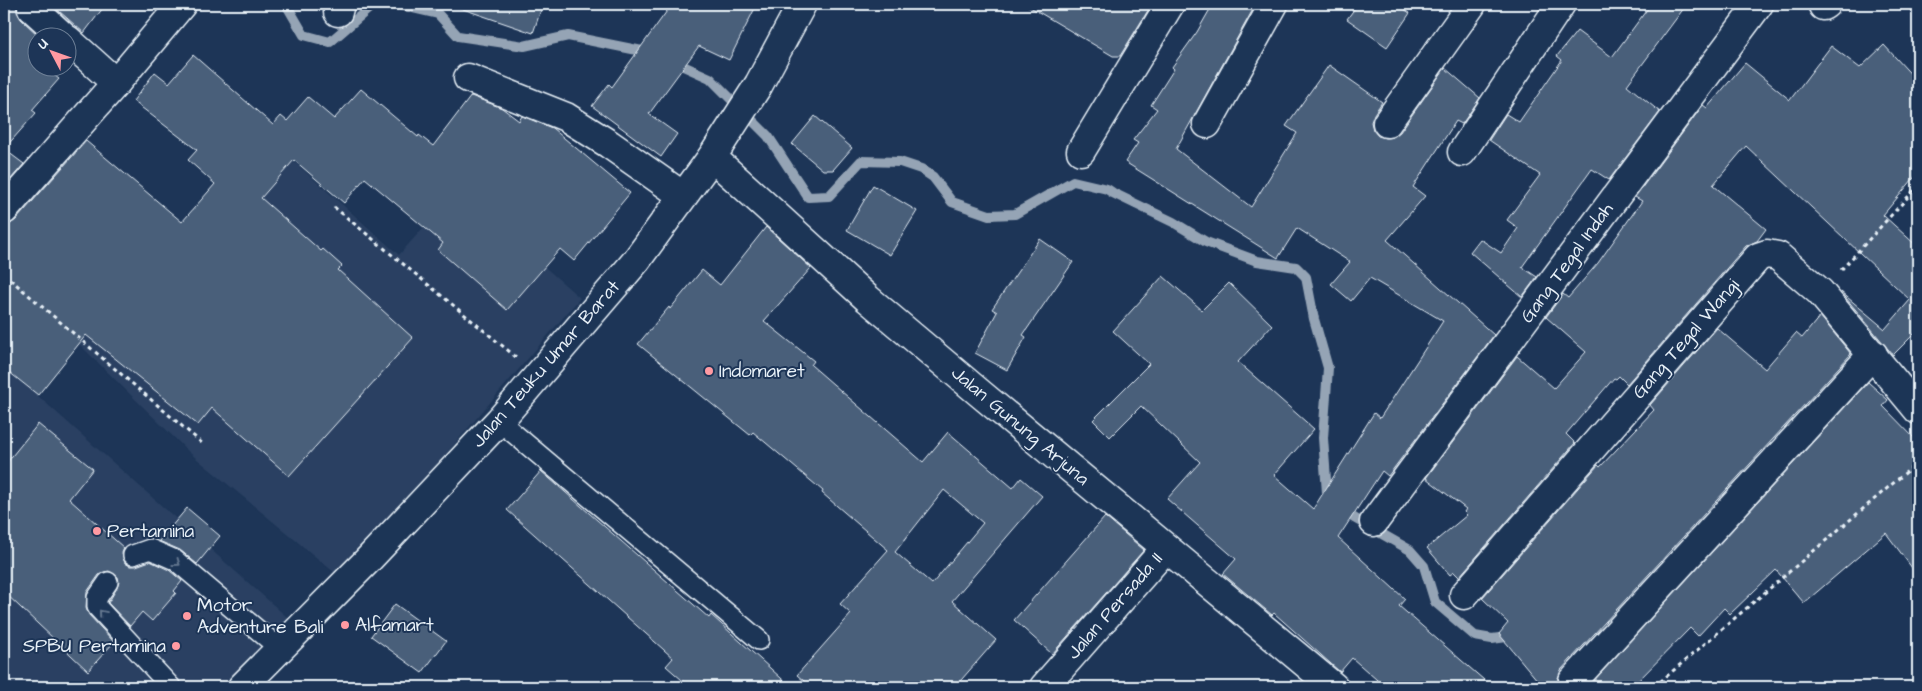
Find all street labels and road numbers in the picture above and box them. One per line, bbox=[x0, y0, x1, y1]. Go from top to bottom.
street label: Gang Tegal Indah bbox=[1514, 197, 1621, 329]
street label: Gang Tegal Wangi bbox=[1626, 273, 1747, 406]
street label: Jalan Teuku Umar Barat bbox=[465, 274, 627, 454]
street label: Jalan Gunung Arjuna bbox=[944, 360, 1095, 493]
street label: Jalan Persada II bbox=[1061, 546, 1169, 666]

